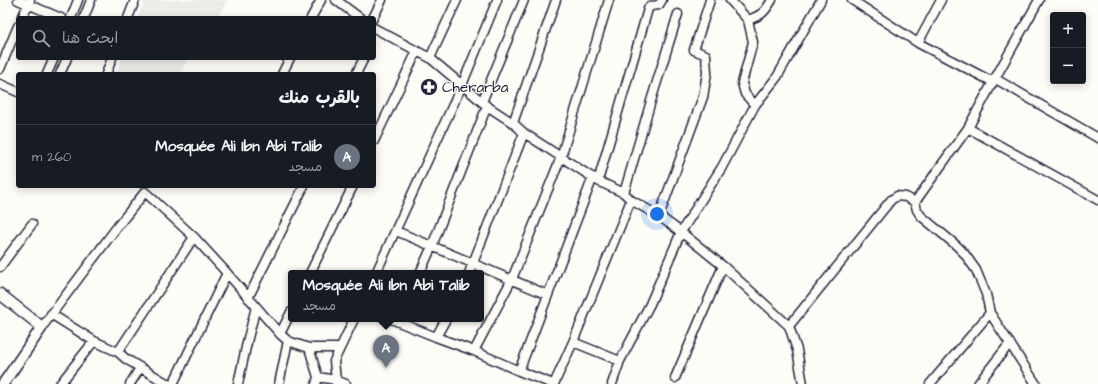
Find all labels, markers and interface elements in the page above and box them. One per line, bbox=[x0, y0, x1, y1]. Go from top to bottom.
map controls bbox=[1050, 12, 1086, 84]
button: + bbox=[1050, 12, 1086, 48]
search box bbox=[16, 16, 376, 60]
icon: search bbox=[30, 27, 52, 49]
text: ابحث هنا bbox=[62, 28, 118, 49]
button: − bbox=[1050, 48, 1086, 84]
pharmacy icon: Cherarba bbox=[419, 77, 439, 97]
place label: Cherarba bbox=[442, 77, 509, 98]
text: بالقرب منك bbox=[279, 86, 360, 110]
text: Mosquée Ali Ibn Abi Talib bbox=[155, 136, 322, 157]
text: 260 m bbox=[32, 148, 71, 166]
text: A bbox=[343, 148, 351, 166]
text: مسجد bbox=[289, 158, 322, 176]
your location bbox=[647, 204, 667, 224]
popup bbox=[288, 270, 484, 322]
text: Mosquée Ali Ibn Abi Talib bbox=[303, 275, 469, 296]
text: مسجد bbox=[303, 297, 336, 315]
pin: A bbox=[373, 335, 399, 368]

